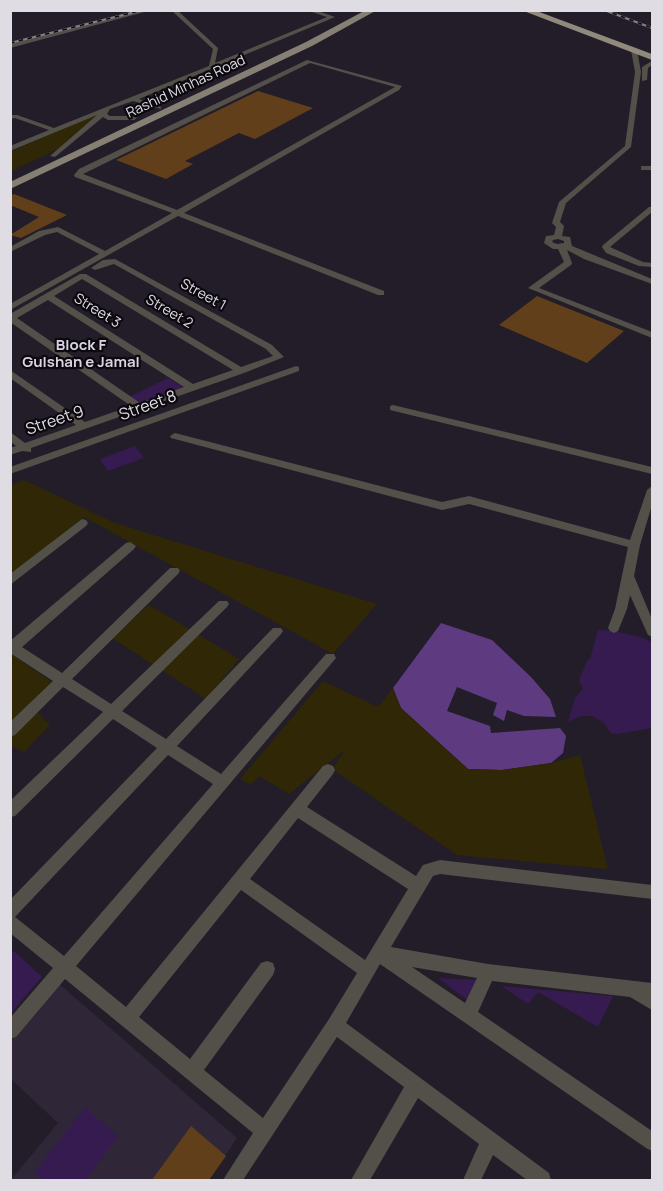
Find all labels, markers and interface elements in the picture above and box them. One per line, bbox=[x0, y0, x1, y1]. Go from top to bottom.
street label: Rashid Minhas Road bbox=[124, 52, 248, 122]
street label: Street 1 bbox=[177, 276, 229, 314]
street label: Street 3 bbox=[71, 290, 123, 332]
street label: Street 2 bbox=[142, 291, 196, 333]
district label: Block F Gulshan e Jamal bbox=[22, 337, 140, 372]
street label: Street 8 bbox=[117, 387, 179, 425]
street label: Street 9 bbox=[23, 402, 87, 440]

